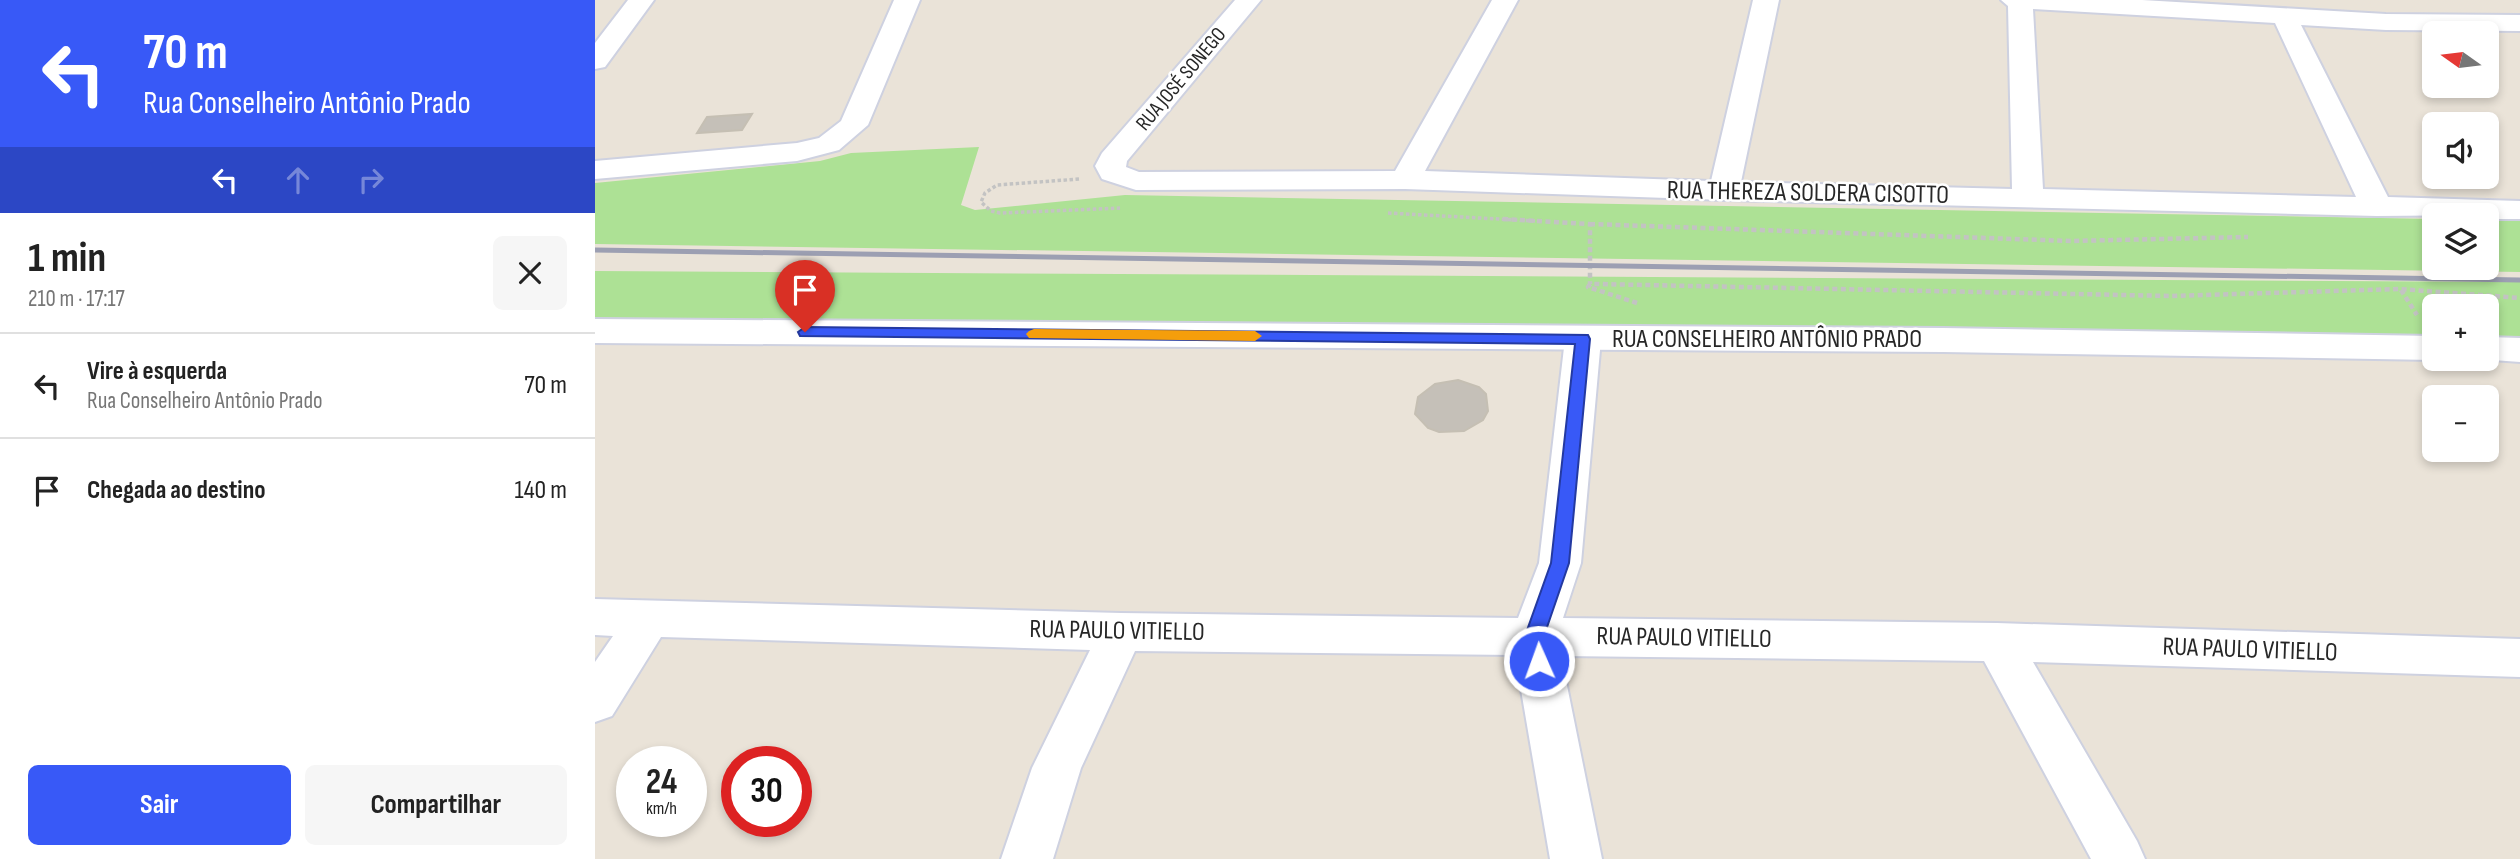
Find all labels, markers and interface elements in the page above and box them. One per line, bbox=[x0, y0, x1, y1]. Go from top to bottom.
north arrow bbox=[2422, 21, 2499, 98]
map controls bbox=[2422, 21, 2499, 462]
street label: RUA JOSÉ SONEGO bbox=[1131, 22, 1231, 136]
text: 70 m bbox=[143, 24, 228, 83]
icon: left bbox=[28, 28, 119, 119]
text: Rua Conselheiro Antônio Prado bbox=[143, 84, 471, 123]
button: sound bbox=[2422, 112, 2499, 189]
icon: left bbox=[206, 161, 244, 199]
icon: ahead bbox=[279, 161, 317, 199]
icon: right bbox=[352, 161, 390, 199]
street label: RUA THEREZA SOLDERA CISOTTO bbox=[1667, 175, 1949, 211]
button: layers bbox=[2422, 203, 2499, 280]
text: 1 min bbox=[28, 233, 106, 284]
button: close bbox=[493, 236, 567, 310]
pin bbox=[775, 260, 835, 332]
icon: arrive bbox=[786, 271, 824, 309]
text: 210 m · 17:17 bbox=[28, 285, 125, 313]
button: + bbox=[2422, 294, 2499, 371]
street label: RUA CONSELHEIRO ANTÔNIO PRADO bbox=[1612, 324, 1922, 355]
text: Vire à esquerda bbox=[87, 356, 227, 387]
icon: left bbox=[28, 367, 66, 405]
text: 70 m bbox=[524, 370, 567, 401]
button: − bbox=[2422, 385, 2499, 462]
text: Rua Conselheiro Antônio Prado bbox=[87, 387, 323, 415]
icon: arrive bbox=[28, 472, 66, 510]
text: Chegada ao destino bbox=[87, 475, 266, 506]
text: 140 m bbox=[515, 475, 567, 506]
street label: RUA PAULO VITIELLO bbox=[1029, 614, 1205, 648]
street label: RUA PAULO VITIELLO bbox=[1596, 621, 1772, 655]
position arrow bbox=[1502, 624, 1576, 698]
street label: RUA PAULO VITIELLO bbox=[2162, 631, 2338, 669]
speed limit sign: 30 bbox=[721, 746, 812, 837]
text: 24 bbox=[646, 761, 677, 804]
button: Sair bbox=[28, 765, 291, 845]
button: Compartilhar bbox=[305, 765, 567, 845]
text: km/h bbox=[646, 798, 677, 819]

